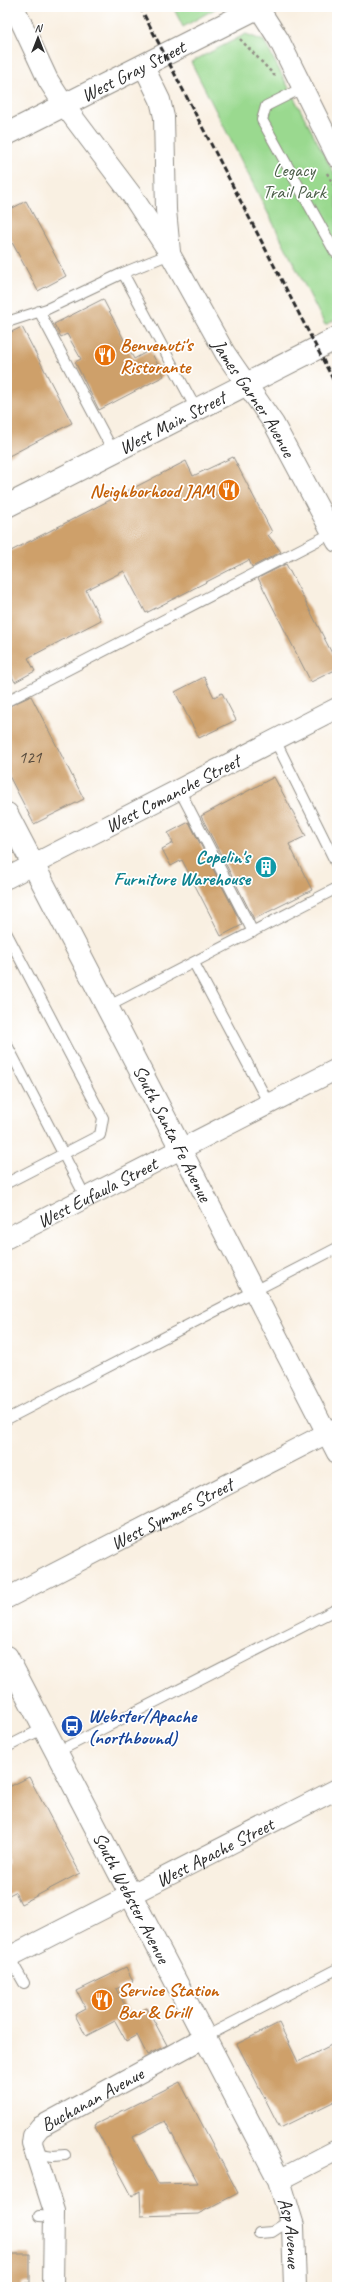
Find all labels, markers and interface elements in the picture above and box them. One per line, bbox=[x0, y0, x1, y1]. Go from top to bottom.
north arrow bbox=[18, 18, 58, 58]
text: N bbox=[35, 21, 44, 35]
street label: West Gray Street bbox=[77, 34, 191, 108]
park label: Legacy Trail Park bbox=[262, 158, 328, 204]
place label: Benvenuti's Ristorante bbox=[120, 333, 195, 379]
street label: James Garner Avenue bbox=[206, 334, 301, 463]
restaurant icon: Benvenuti's Ristorante bbox=[92, 342, 118, 368]
street label: West Main Street bbox=[115, 385, 232, 460]
restaurant icon: Neighborhood JAM bbox=[216, 477, 242, 503]
place label: Neighborhood JAM bbox=[90, 479, 216, 503]
house number: 121 bbox=[19, 747, 43, 768]
street label: West Comanche Street bbox=[102, 748, 246, 838]
place label: Copelin's Furniture Warehouse bbox=[114, 845, 252, 891]
building icon: Copelin's Furniture Warehouse bbox=[253, 854, 279, 880]
street label: South Santa Fe Avenue bbox=[127, 1061, 218, 1207]
street label: West Eufaula Street bbox=[33, 1151, 163, 1234]
street label: West Symmes Street bbox=[107, 1472, 239, 1556]
place label: Webster/Apache (northbound) bbox=[88, 1704, 198, 1750]
bus stop icon: Webster/Apache (northbound) bbox=[59, 1713, 85, 1739]
street label: West Apache Street bbox=[152, 1812, 279, 1893]
street label: South Webster Avenue bbox=[87, 1828, 176, 1969]
place label: Service Station Bar & Grill bbox=[118, 1978, 220, 2024]
restaurant icon: Service Station Bar & Grill bbox=[89, 1987, 115, 2013]
street label: Buchanan Avenue bbox=[37, 2061, 149, 2137]
street label: Asp Avenue bbox=[272, 2195, 305, 2270]

